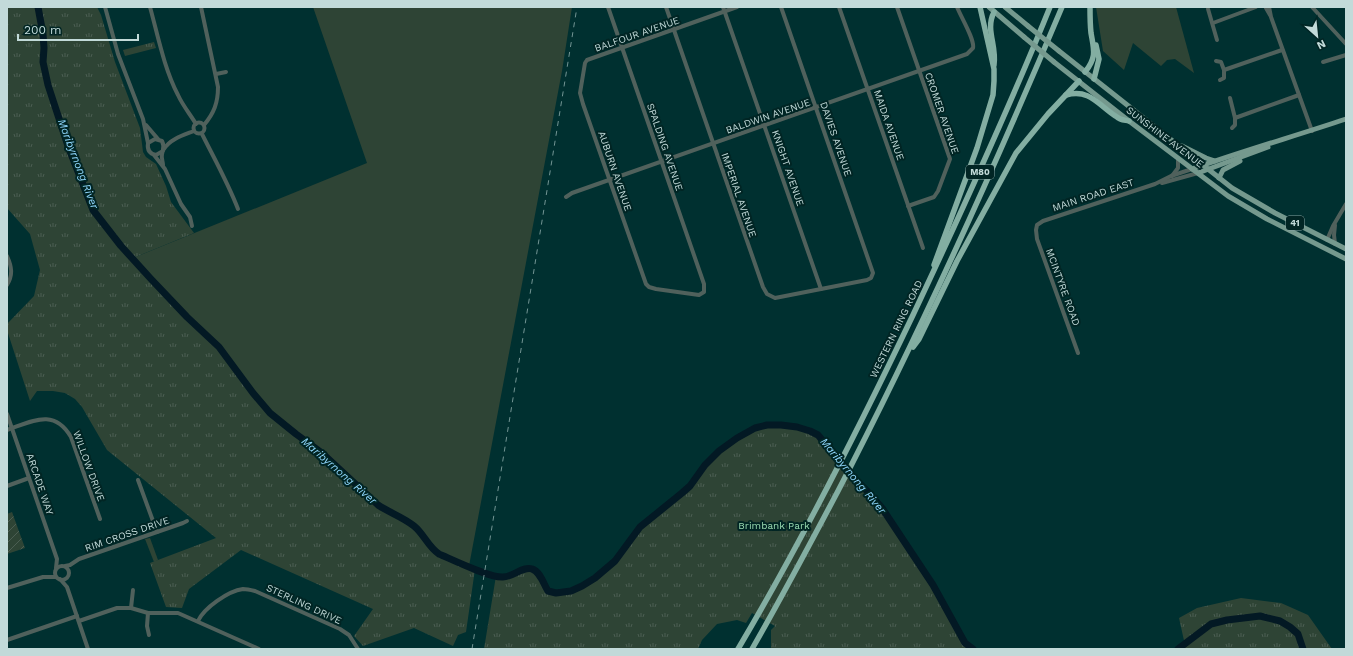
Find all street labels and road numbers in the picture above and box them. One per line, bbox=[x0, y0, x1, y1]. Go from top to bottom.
street label: BALFOUR AVENUE bbox=[593, 14, 681, 54]
street label: CROMER AVENUE bbox=[923, 71, 961, 155]
street label: MAIDA AVENUE bbox=[872, 88, 906, 162]
street label: BALDWIN AVENUE bbox=[724, 96, 812, 136]
street label: DAVIES AVENUE bbox=[818, 100, 854, 178]
street label: SPALDING AVENUE bbox=[645, 102, 685, 192]
street label: SUNSHINE AVENUE bbox=[1124, 104, 1206, 170]
street label: KNIGHT AVENUE bbox=[770, 128, 806, 208]
street label: AUBURN AVENUE bbox=[596, 130, 634, 212]
street label: IMPERIAL AVENUE bbox=[719, 151, 759, 239]
road number: M80 bbox=[966, 165, 994, 179]
street label: MAIN ROAD EAST bbox=[1051, 177, 1135, 213]
road number: 41 bbox=[1286, 216, 1304, 230]
street label: MCINTYRE ROAD bbox=[1044, 247, 1082, 327]
street label: WESTERN RING ROAD bbox=[868, 278, 924, 380]
street label: WILLOW DRIVE bbox=[71, 429, 107, 503]
street label: ARCADE WAY bbox=[24, 452, 56, 516]
street label: RIM CROSS DRIVE bbox=[83, 514, 171, 554]
street label: STERLING DRIVE bbox=[265, 582, 343, 626]

